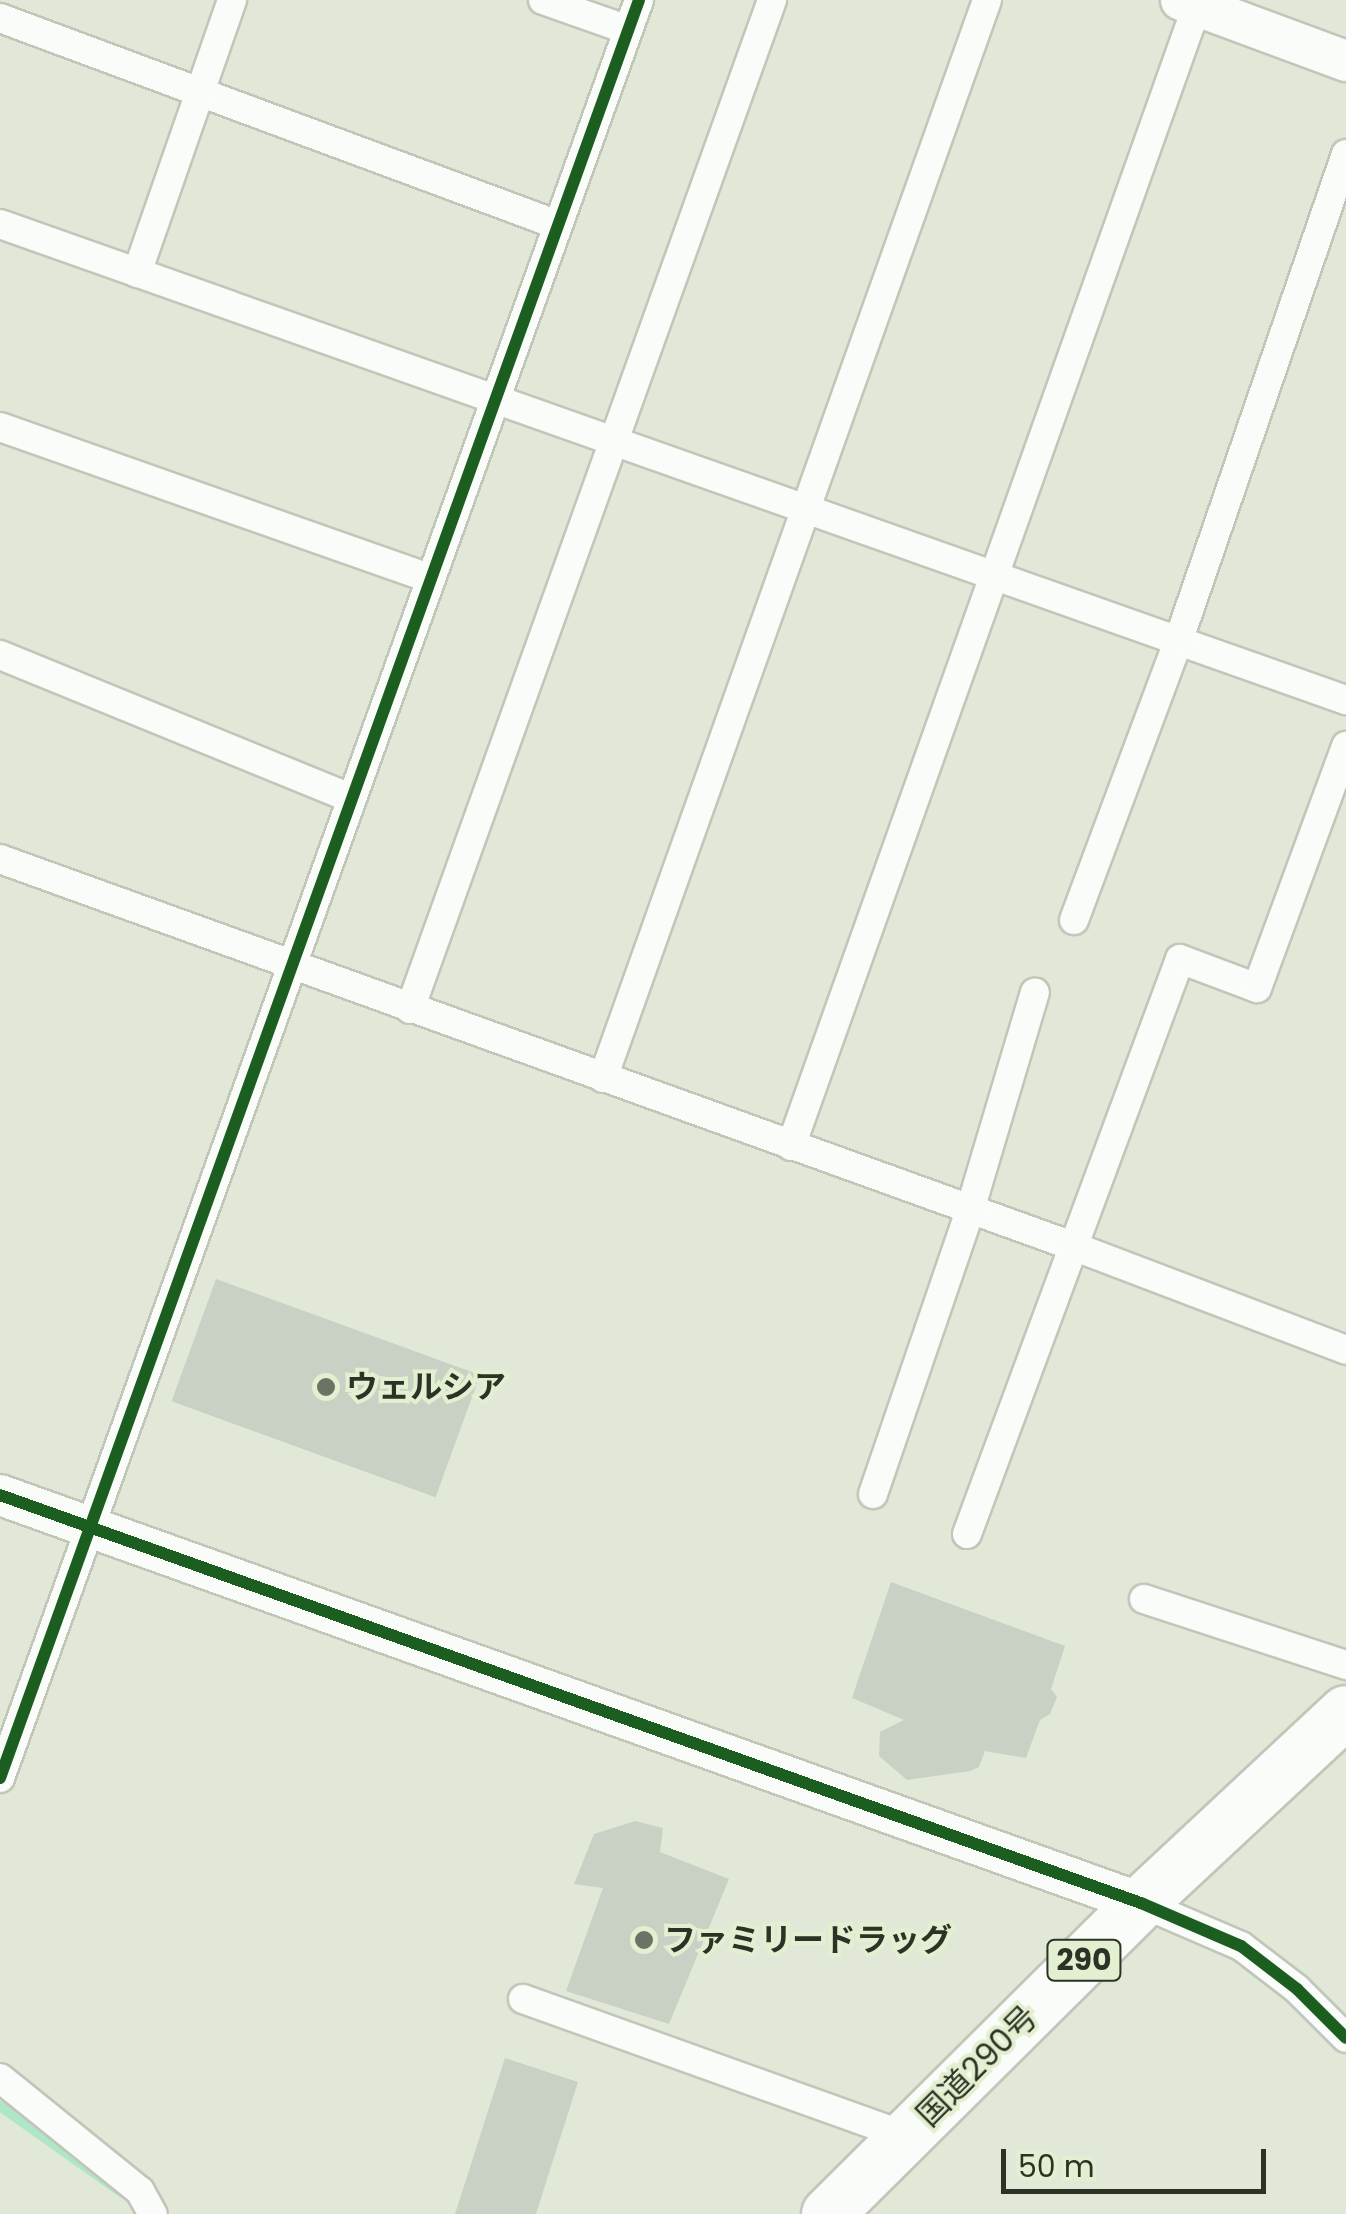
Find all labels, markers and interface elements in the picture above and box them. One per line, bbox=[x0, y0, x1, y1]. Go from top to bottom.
place label: ウェルシア bbox=[346, 1368, 506, 1406]
marker: ウェルシア bbox=[315, 1376, 337, 1398]
place label: ファミリードラッグ bbox=[664, 1921, 952, 1959]
marker: ファミリードラッグ bbox=[633, 1929, 655, 1951]
road number: 290 bbox=[1044, 1935, 1124, 1985]
street label: 国道290号 bbox=[909, 1998, 1045, 2134]
scale bar bbox=[1006, 2129, 1271, 2191]
text: 50 m bbox=[1018, 2145, 1095, 2188]

